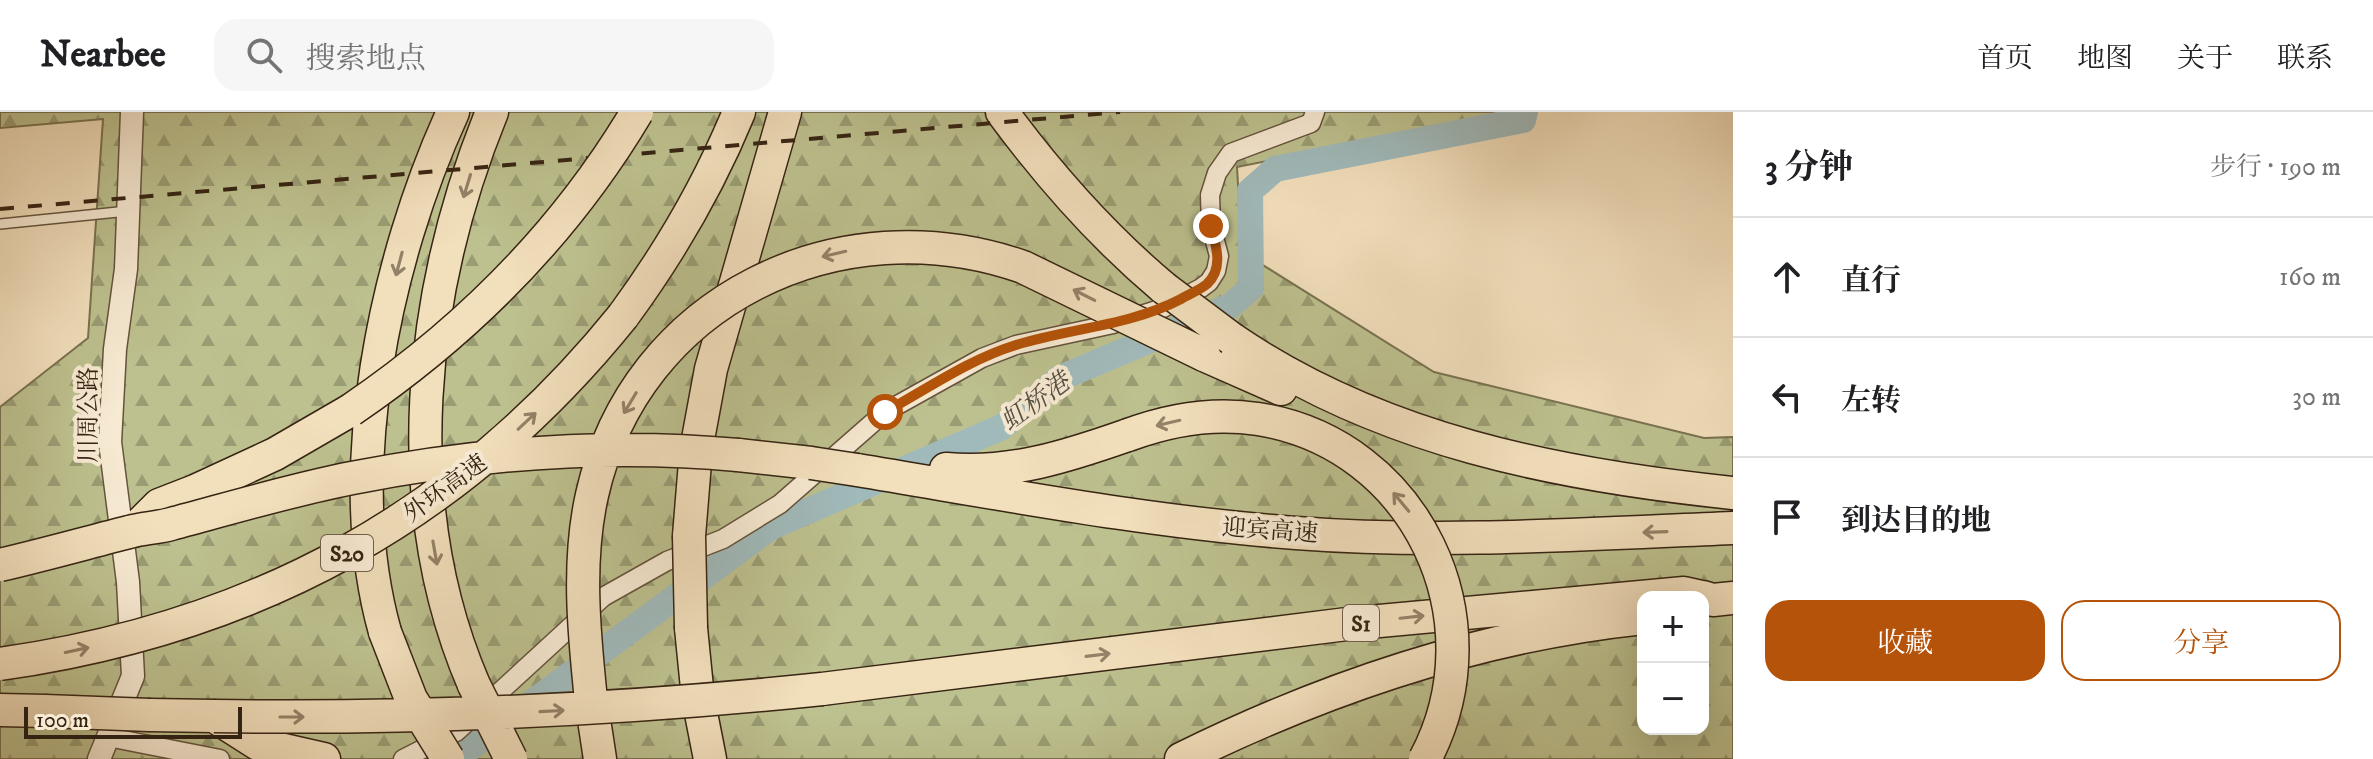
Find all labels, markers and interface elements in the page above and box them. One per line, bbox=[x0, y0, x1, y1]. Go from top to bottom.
search box bbox=[214, 19, 774, 91]
text: Nearbee bbox=[40, 31, 166, 79]
icon: search bbox=[242, 33, 286, 77]
text: 搜索地点 bbox=[306, 41, 426, 78]
text: 首页 bbox=[1977, 41, 2033, 76]
text: 地图 bbox=[2077, 41, 2133, 76]
text: 关于 bbox=[2177, 41, 2233, 76]
text: 联系 bbox=[2277, 41, 2333, 76]
text: 3 分钟 bbox=[1765, 147, 1853, 189]
text: 步行 · 190 m bbox=[2210, 151, 2341, 184]
one-way arrow bbox=[459, 172, 474, 198]
route end bbox=[1193, 208, 1229, 244]
one-way arrow bbox=[822, 247, 847, 262]
one-way arrow bbox=[390, 251, 405, 277]
icon: ahead bbox=[1765, 255, 1809, 299]
text: 160 m bbox=[2279, 261, 2341, 294]
text: 直行 bbox=[1841, 263, 1901, 300]
one-way arrow bbox=[1073, 287, 1097, 302]
water label: 虹桥港 bbox=[995, 364, 1080, 438]
street label: 川周公路 bbox=[74, 367, 104, 463]
icon: left bbox=[1765, 375, 1809, 419]
text: 30 m bbox=[2292, 381, 2341, 414]
text: 左转 bbox=[1841, 383, 1901, 420]
one-way arrow bbox=[621, 391, 637, 414]
route start bbox=[867, 394, 903, 430]
one-way arrow bbox=[517, 413, 537, 431]
one-way arrow bbox=[1156, 416, 1181, 431]
street label: 外环高速 bbox=[398, 448, 493, 529]
one-way arrow bbox=[1392, 492, 1410, 513]
icon: arrive bbox=[1765, 495, 1809, 539]
text: 到达目的地 bbox=[1841, 503, 1991, 540]
street label: 迎宾高速 bbox=[1221, 513, 1319, 549]
one-way arrow bbox=[1642, 524, 1669, 539]
road number: S20 bbox=[321, 535, 373, 571]
one-way arrow bbox=[428, 540, 443, 565]
map controls bbox=[1637, 591, 1709, 735]
button: + bbox=[1637, 591, 1709, 663]
button: 收藏 bbox=[1765, 600, 2045, 681]
button: 分享 bbox=[2061, 600, 2341, 681]
road number: S1 bbox=[1343, 605, 1379, 641]
one-way arrow bbox=[1398, 610, 1424, 625]
one-way arrow bbox=[63, 642, 89, 657]
one-way arrow bbox=[1084, 648, 1111, 663]
button: − bbox=[1637, 663, 1709, 735]
scale bar bbox=[24, 703, 242, 739]
one-way arrow bbox=[538, 703, 565, 718]
text: 100 m bbox=[36, 707, 89, 734]
one-way arrow bbox=[278, 709, 305, 725]

